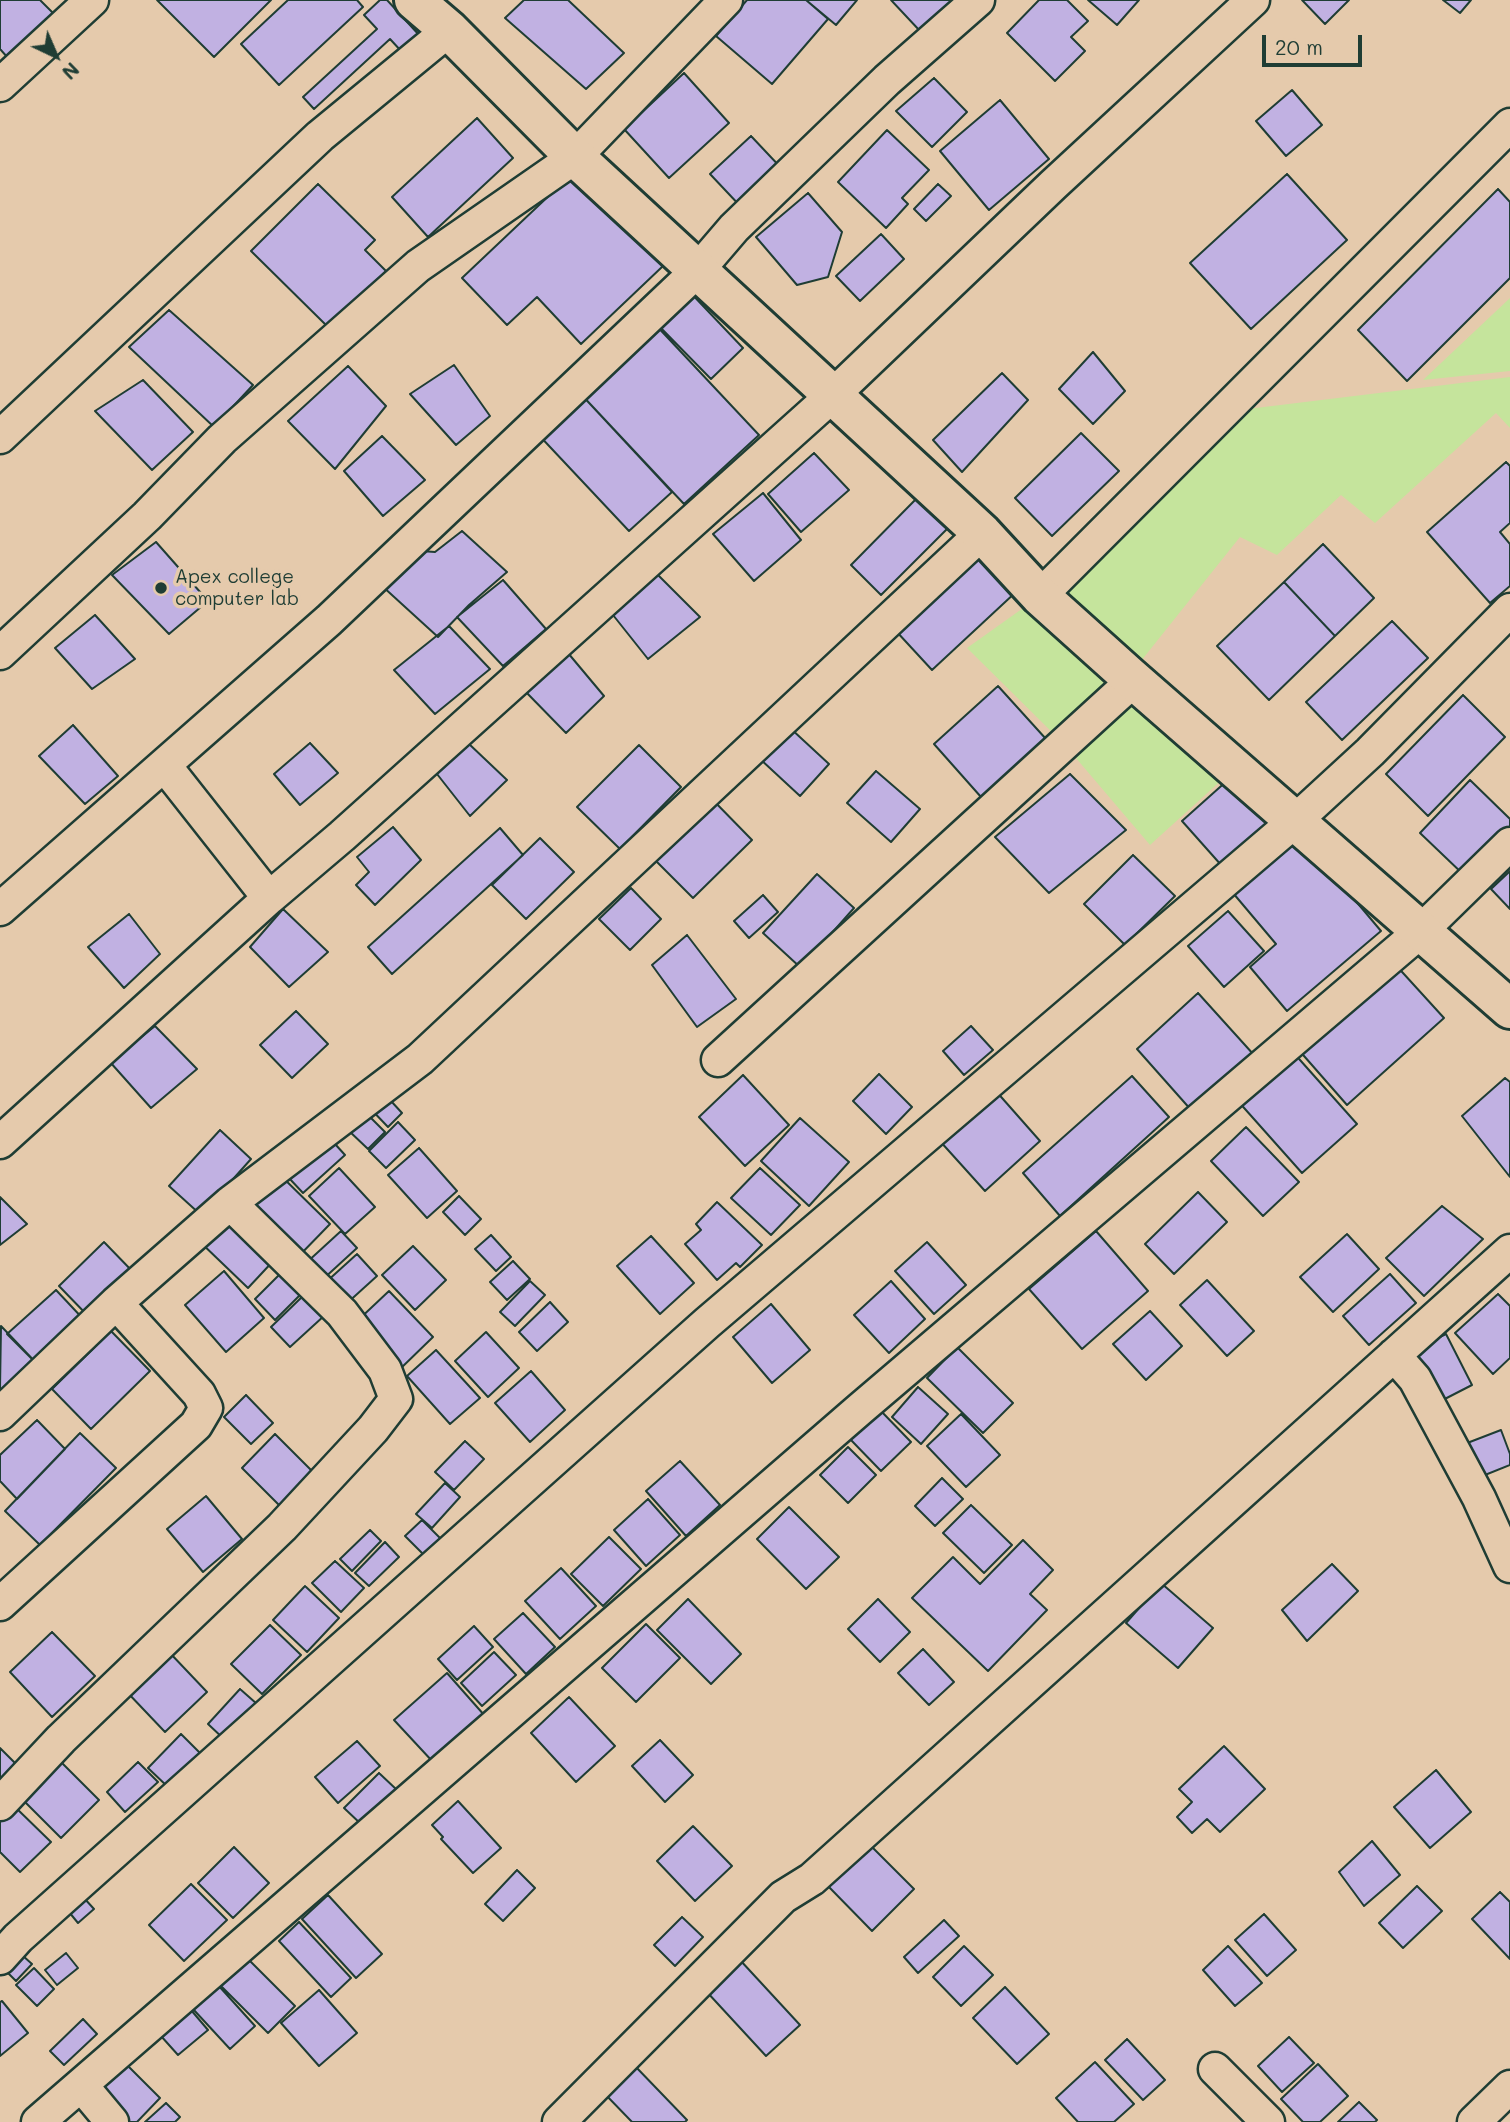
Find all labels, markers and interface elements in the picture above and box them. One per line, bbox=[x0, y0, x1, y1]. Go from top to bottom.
north arrow bbox=[21, 21, 91, 91]
scale bar bbox=[1265, 21, 1365, 65]
text: 20 m bbox=[1275, 33, 1323, 60]
text: N bbox=[57, 57, 85, 85]
place label: Apex college computer lab bbox=[175, 566, 299, 610]
marker: Apex college computer lab bbox=[153, 580, 169, 596]

